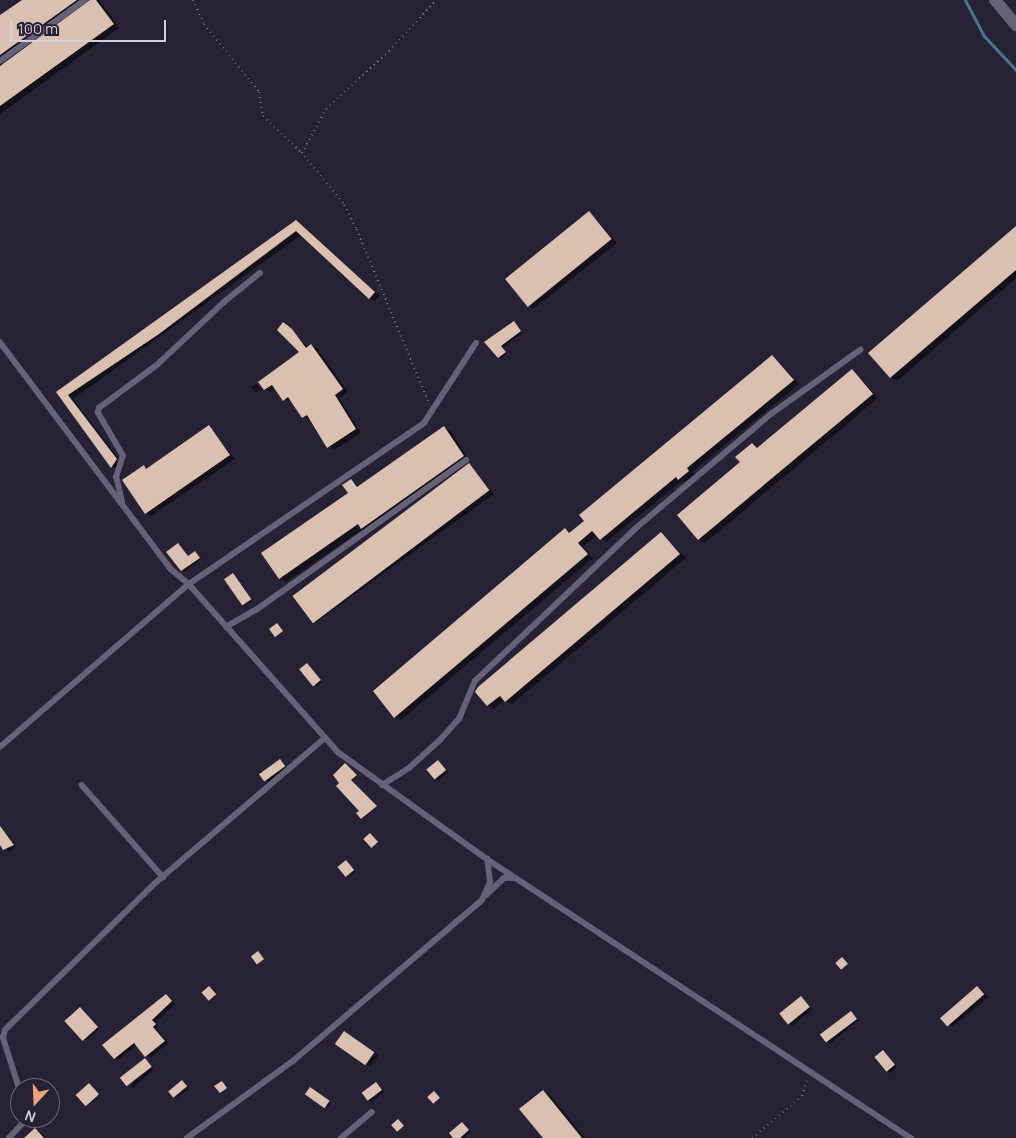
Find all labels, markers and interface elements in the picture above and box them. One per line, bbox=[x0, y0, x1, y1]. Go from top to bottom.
scale bar bbox=[12, 10, 169, 42]
text: 100 m bbox=[18, 18, 58, 39]
north arrow bbox=[10, 1078, 60, 1128]
text: N bbox=[22, 1106, 38, 1127]

